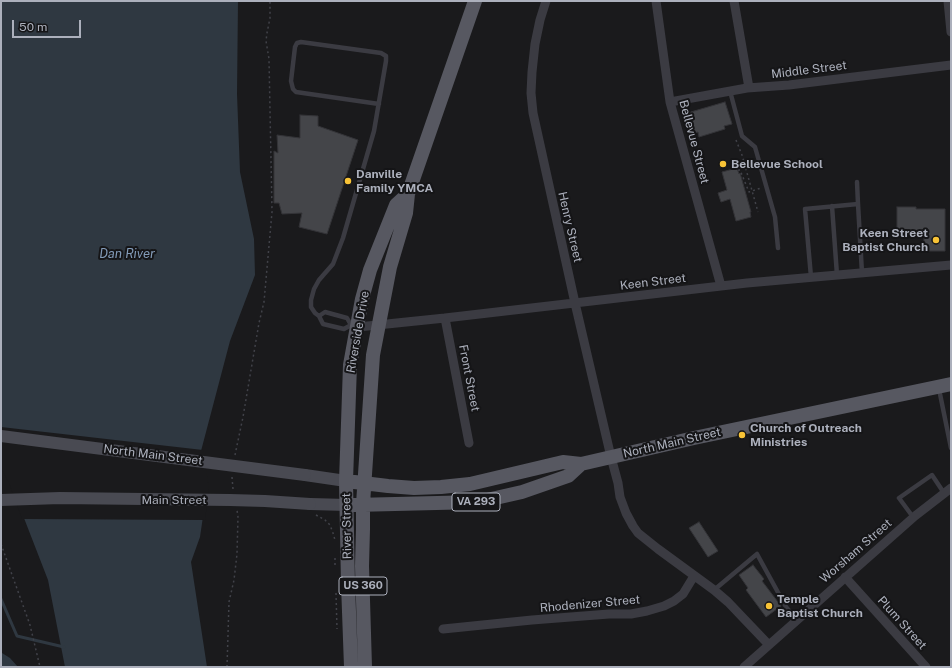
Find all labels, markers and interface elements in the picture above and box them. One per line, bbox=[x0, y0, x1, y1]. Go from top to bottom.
scale bar bbox=[14, 12, 83, 38]
text: 50 m bbox=[19, 20, 47, 34]
street label: Middle Street bbox=[770, 58, 848, 82]
street label: Bellevue Street bbox=[676, 99, 712, 185]
place label: Bellevue School bbox=[731, 157, 823, 171]
marker: Bellevue School bbox=[718, 159, 728, 169]
place label: Danville Family YMCA bbox=[356, 167, 433, 195]
marker: Danville Family YMCA bbox=[343, 176, 353, 186]
street label: Henry Street bbox=[555, 190, 585, 264]
place label: Keen Street Baptist Church bbox=[842, 226, 928, 254]
marker: Keen Street Baptist Church bbox=[931, 235, 941, 245]
water label: Dan River bbox=[99, 246, 155, 262]
street label: Keen Street bbox=[619, 271, 687, 293]
street label: Riverside Drive bbox=[344, 290, 372, 374]
street label: Front Street bbox=[455, 343, 483, 413]
place label: Church of Outreach Ministries bbox=[750, 421, 862, 449]
street label: North Main Street bbox=[622, 425, 722, 461]
marker: Church of Outreach Ministries bbox=[737, 430, 747, 440]
street label: North Main Street bbox=[103, 442, 203, 468]
street label: Main Street bbox=[141, 493, 207, 507]
street label: River Street bbox=[339, 493, 355, 559]
road number: VA 293 bbox=[452, 493, 500, 511]
street label: Worsham Street bbox=[817, 516, 895, 586]
road number: US 360 bbox=[339, 577, 387, 595]
street label: Rhodenizer Street bbox=[539, 592, 641, 616]
place label: Temple Baptist Church bbox=[777, 592, 863, 620]
street label: Plum Street bbox=[874, 593, 930, 653]
marker: Temple Baptist Church bbox=[764, 601, 774, 611]

